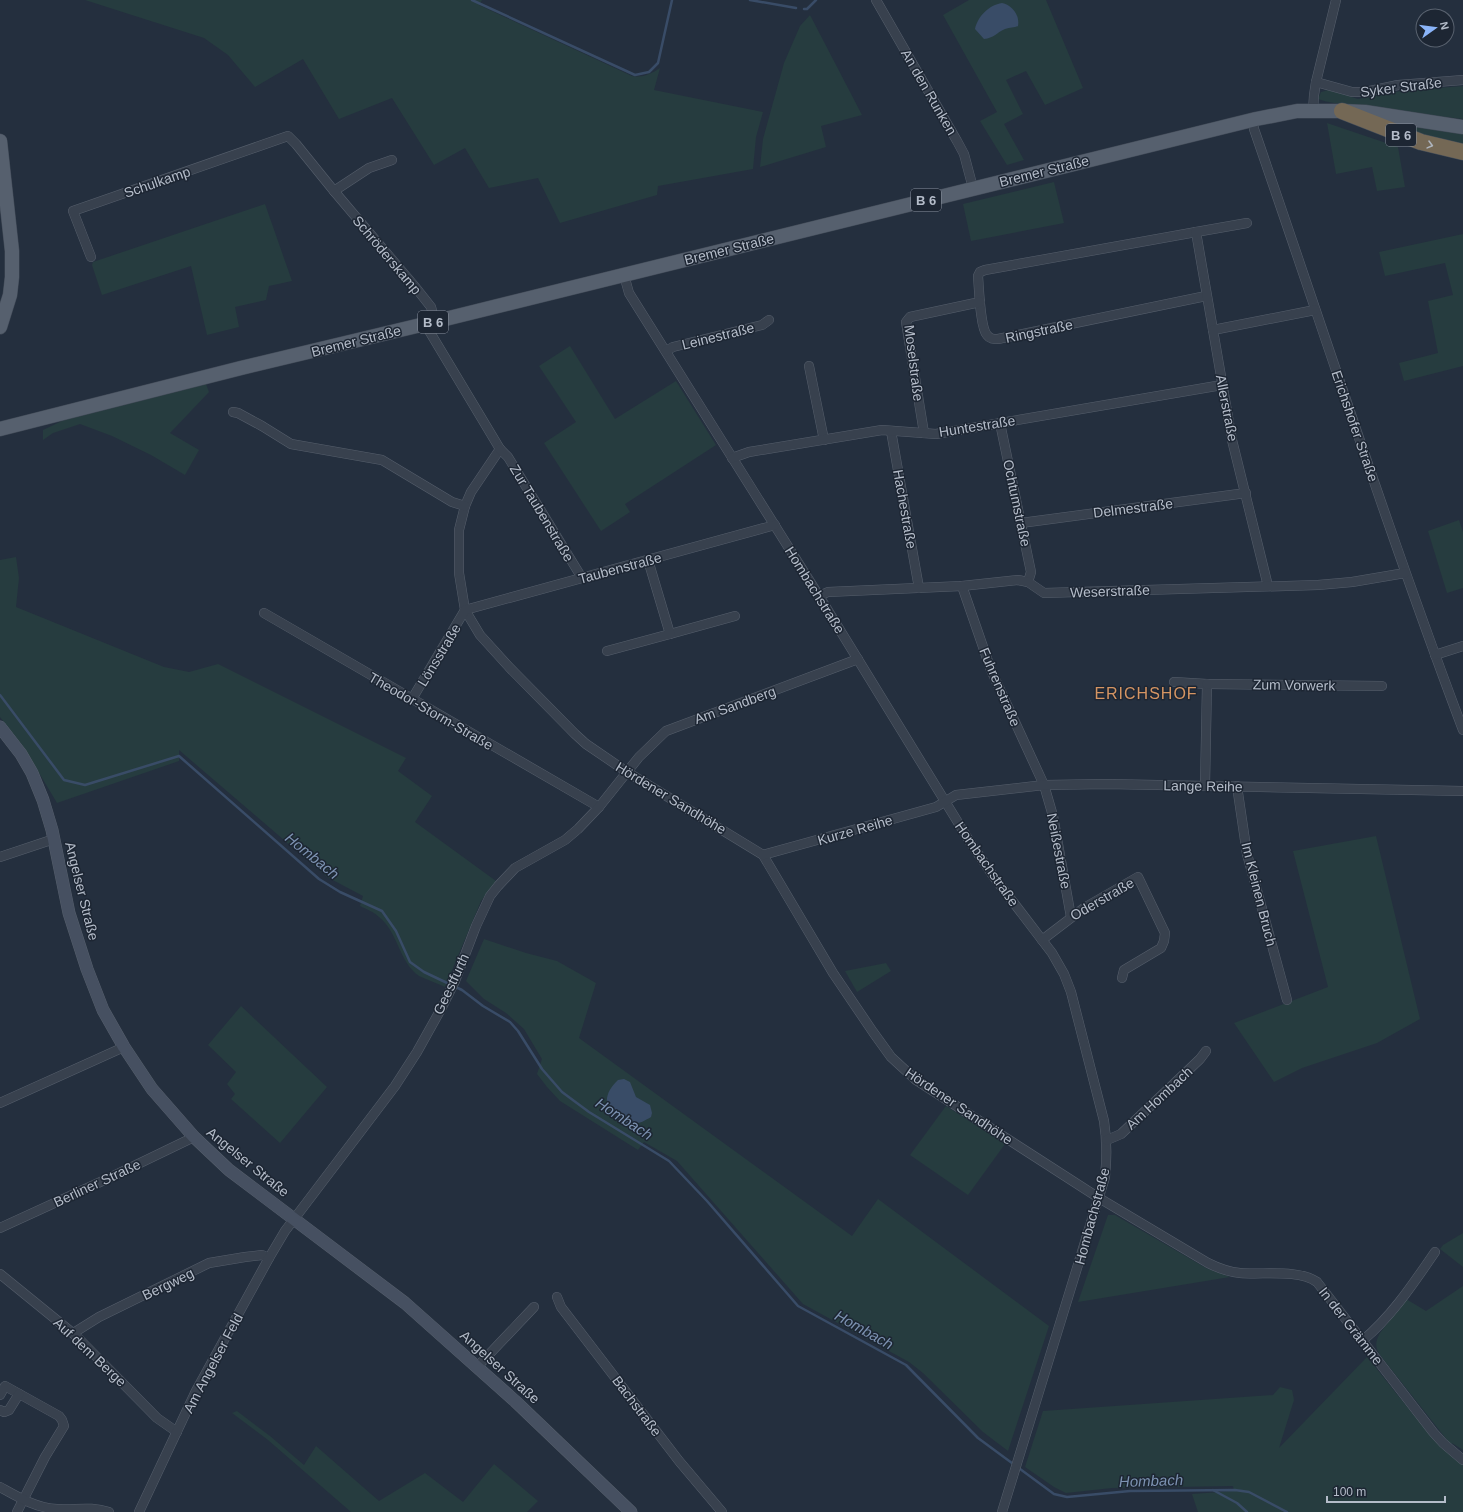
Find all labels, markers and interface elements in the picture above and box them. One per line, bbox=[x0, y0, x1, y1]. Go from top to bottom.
north arrow bbox=[1415, 8, 1455, 48]
text: N bbox=[1438, 20, 1451, 31]
street label: An den Runken bbox=[898, 46, 960, 138]
street label: Syker Straße bbox=[1359, 74, 1443, 100]
road number: B 6 bbox=[1386, 124, 1416, 146]
one-way arrow bbox=[1427, 140, 1434, 149]
street label: Bremer Straße bbox=[998, 152, 1091, 190]
street label: Schulkamp bbox=[122, 163, 193, 201]
road number: B 6 bbox=[911, 189, 941, 211]
street label: Schröderskamp bbox=[349, 212, 425, 298]
street label: Bremer Straße bbox=[683, 230, 776, 268]
road number: B 6 bbox=[418, 311, 448, 333]
street label: Ringstraße bbox=[1004, 316, 1074, 346]
street label: Leinestraße bbox=[680, 319, 756, 353]
street label: Bremer Straße bbox=[310, 322, 403, 360]
street label: Moselstraße bbox=[901, 324, 927, 402]
street label: Erichshofer Straße bbox=[1328, 368, 1382, 484]
street label: Allerstraße bbox=[1213, 373, 1241, 443]
street label: Huntestraße bbox=[938, 412, 1016, 440]
street label: Ochtumstraße bbox=[1000, 458, 1034, 548]
street label: Zur Taubenstraße bbox=[507, 462, 577, 565]
street label: Hachestraße bbox=[890, 468, 920, 550]
street label: Delmestraße bbox=[1092, 495, 1174, 521]
street label: Hombachstraße bbox=[782, 544, 848, 637]
street label: Taubenstraße bbox=[577, 549, 664, 587]
street label: Weserstraße bbox=[1070, 582, 1150, 600]
street label: Lönsstraße bbox=[414, 621, 464, 689]
street label: Fuhrenstraße bbox=[976, 645, 1024, 729]
street label: Theodor-Storm-Straße bbox=[366, 669, 496, 753]
street label: Zum Vorwerk bbox=[1253, 676, 1336, 694]
street label: Am Sandberg bbox=[692, 683, 778, 727]
district label: ERICHSHOF bbox=[1094, 685, 1198, 702]
street label: Hördener Sandhöhe bbox=[613, 759, 729, 837]
street label: Lange Reihe bbox=[1163, 777, 1243, 795]
street label: Kurze Reihe bbox=[816, 812, 894, 848]
street label: Neißestraße bbox=[1044, 812, 1074, 891]
street label: Hombachstraße bbox=[952, 819, 1022, 910]
water label: Hombach bbox=[282, 829, 343, 882]
street label: Angelser Straße bbox=[62, 840, 102, 942]
street label: Im Kleinen Bruch bbox=[1238, 840, 1280, 948]
street label: Oderstraße bbox=[1067, 874, 1137, 924]
street label: Geestfurth bbox=[430, 951, 472, 1017]
street label: Am Hombach bbox=[1123, 1063, 1195, 1133]
street label: Hördener Sandhöhe bbox=[902, 1064, 1016, 1148]
water label: Hombach bbox=[593, 1094, 656, 1143]
street label: Angelser Straße bbox=[204, 1124, 293, 1200]
street label: Berliner Straße bbox=[51, 1156, 143, 1210]
street label: Hombachstraße bbox=[1071, 1166, 1113, 1266]
street label: Bergweg bbox=[140, 1265, 196, 1303]
street label: In der Grämme bbox=[1316, 1284, 1386, 1368]
water label: Hombach bbox=[832, 1307, 896, 1353]
street label: Am Angelser Feld bbox=[180, 1310, 246, 1416]
street label: Auf dem Berge bbox=[50, 1314, 130, 1390]
street label: Angelser Straße bbox=[457, 1327, 543, 1407]
street label: Bachstraße bbox=[609, 1373, 665, 1440]
water label: Hombach bbox=[1119, 1471, 1183, 1490]
scale bar bbox=[1327, 1478, 1445, 1504]
text: 100 m bbox=[1333, 1485, 1366, 1499]

